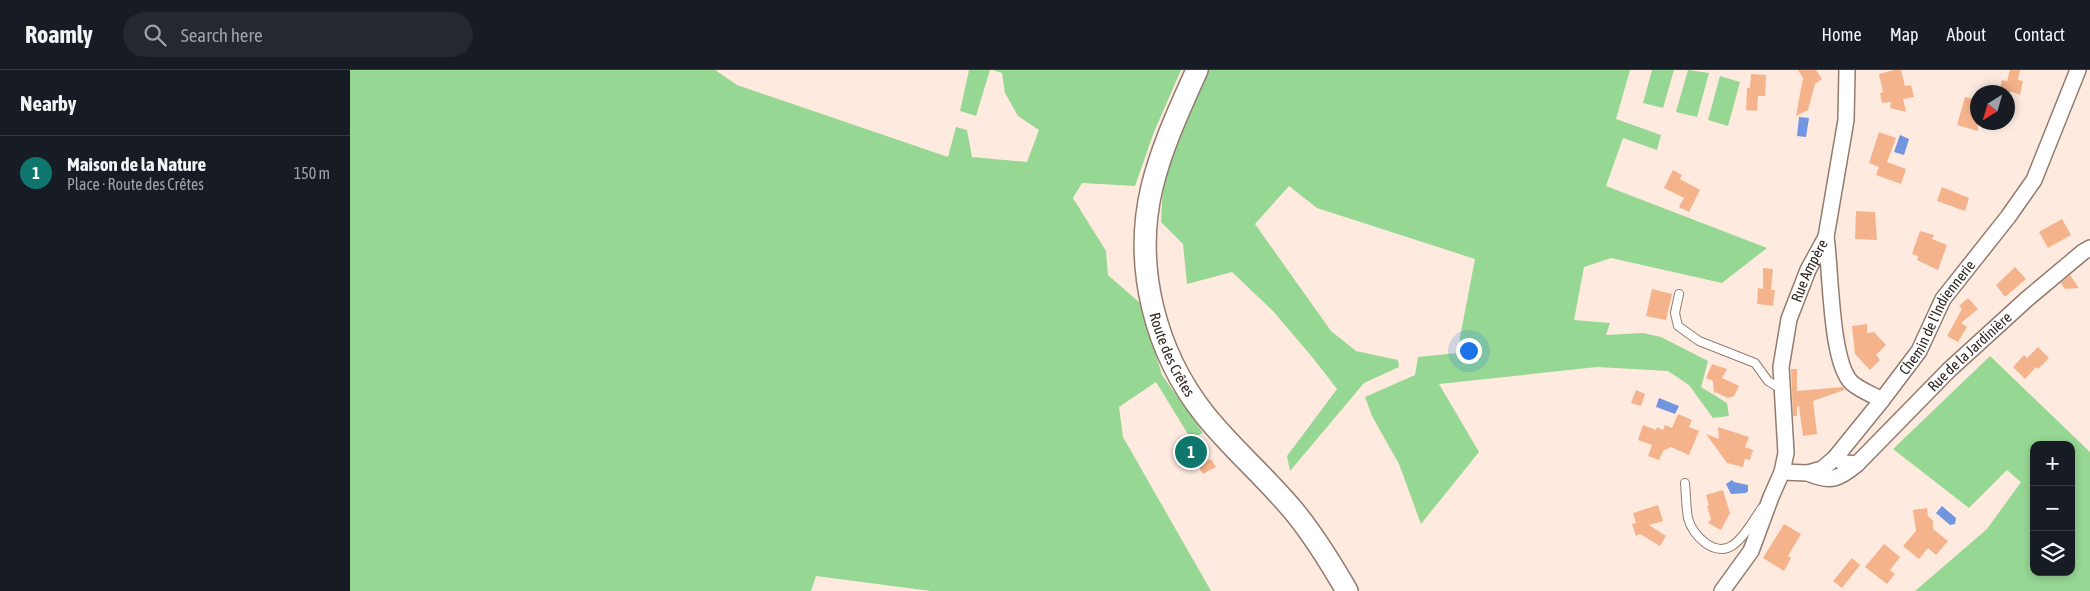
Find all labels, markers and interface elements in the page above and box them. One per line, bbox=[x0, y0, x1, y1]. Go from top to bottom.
search box bbox=[123, 12, 473, 57]
text: Roamly bbox=[25, 21, 93, 48]
icon: search bbox=[141, 21, 169, 49]
text: Search here bbox=[181, 24, 263, 46]
text: Home bbox=[1822, 24, 1862, 45]
text: Map bbox=[1890, 24, 1919, 45]
text: About bbox=[1947, 24, 1986, 45]
text: Contact bbox=[2014, 24, 2065, 45]
north arrow bbox=[1970, 85, 2015, 130]
text: Nearby bbox=[20, 91, 76, 115]
text: Maison de la Nature bbox=[67, 153, 206, 175]
text: 1 bbox=[32, 164, 40, 182]
text: 150 m bbox=[294, 164, 330, 182]
text: Place · Route des Crêtes bbox=[67, 175, 204, 193]
street label: Rue Ampère bbox=[1787, 236, 1831, 304]
street label: Chemin de l'Indiennerie bbox=[1895, 257, 1978, 378]
street label: Rue de la Jardinière bbox=[1924, 308, 2015, 395]
street label: Route des Crêtes bbox=[1146, 311, 1198, 400]
your location bbox=[1456, 338, 1482, 364]
pin: 1 bbox=[1175, 433, 1207, 471]
map controls bbox=[2030, 441, 2075, 576]
button: + bbox=[2030, 441, 2075, 486]
button: − bbox=[2030, 486, 2075, 531]
button: layers bbox=[2030, 531, 2075, 576]

